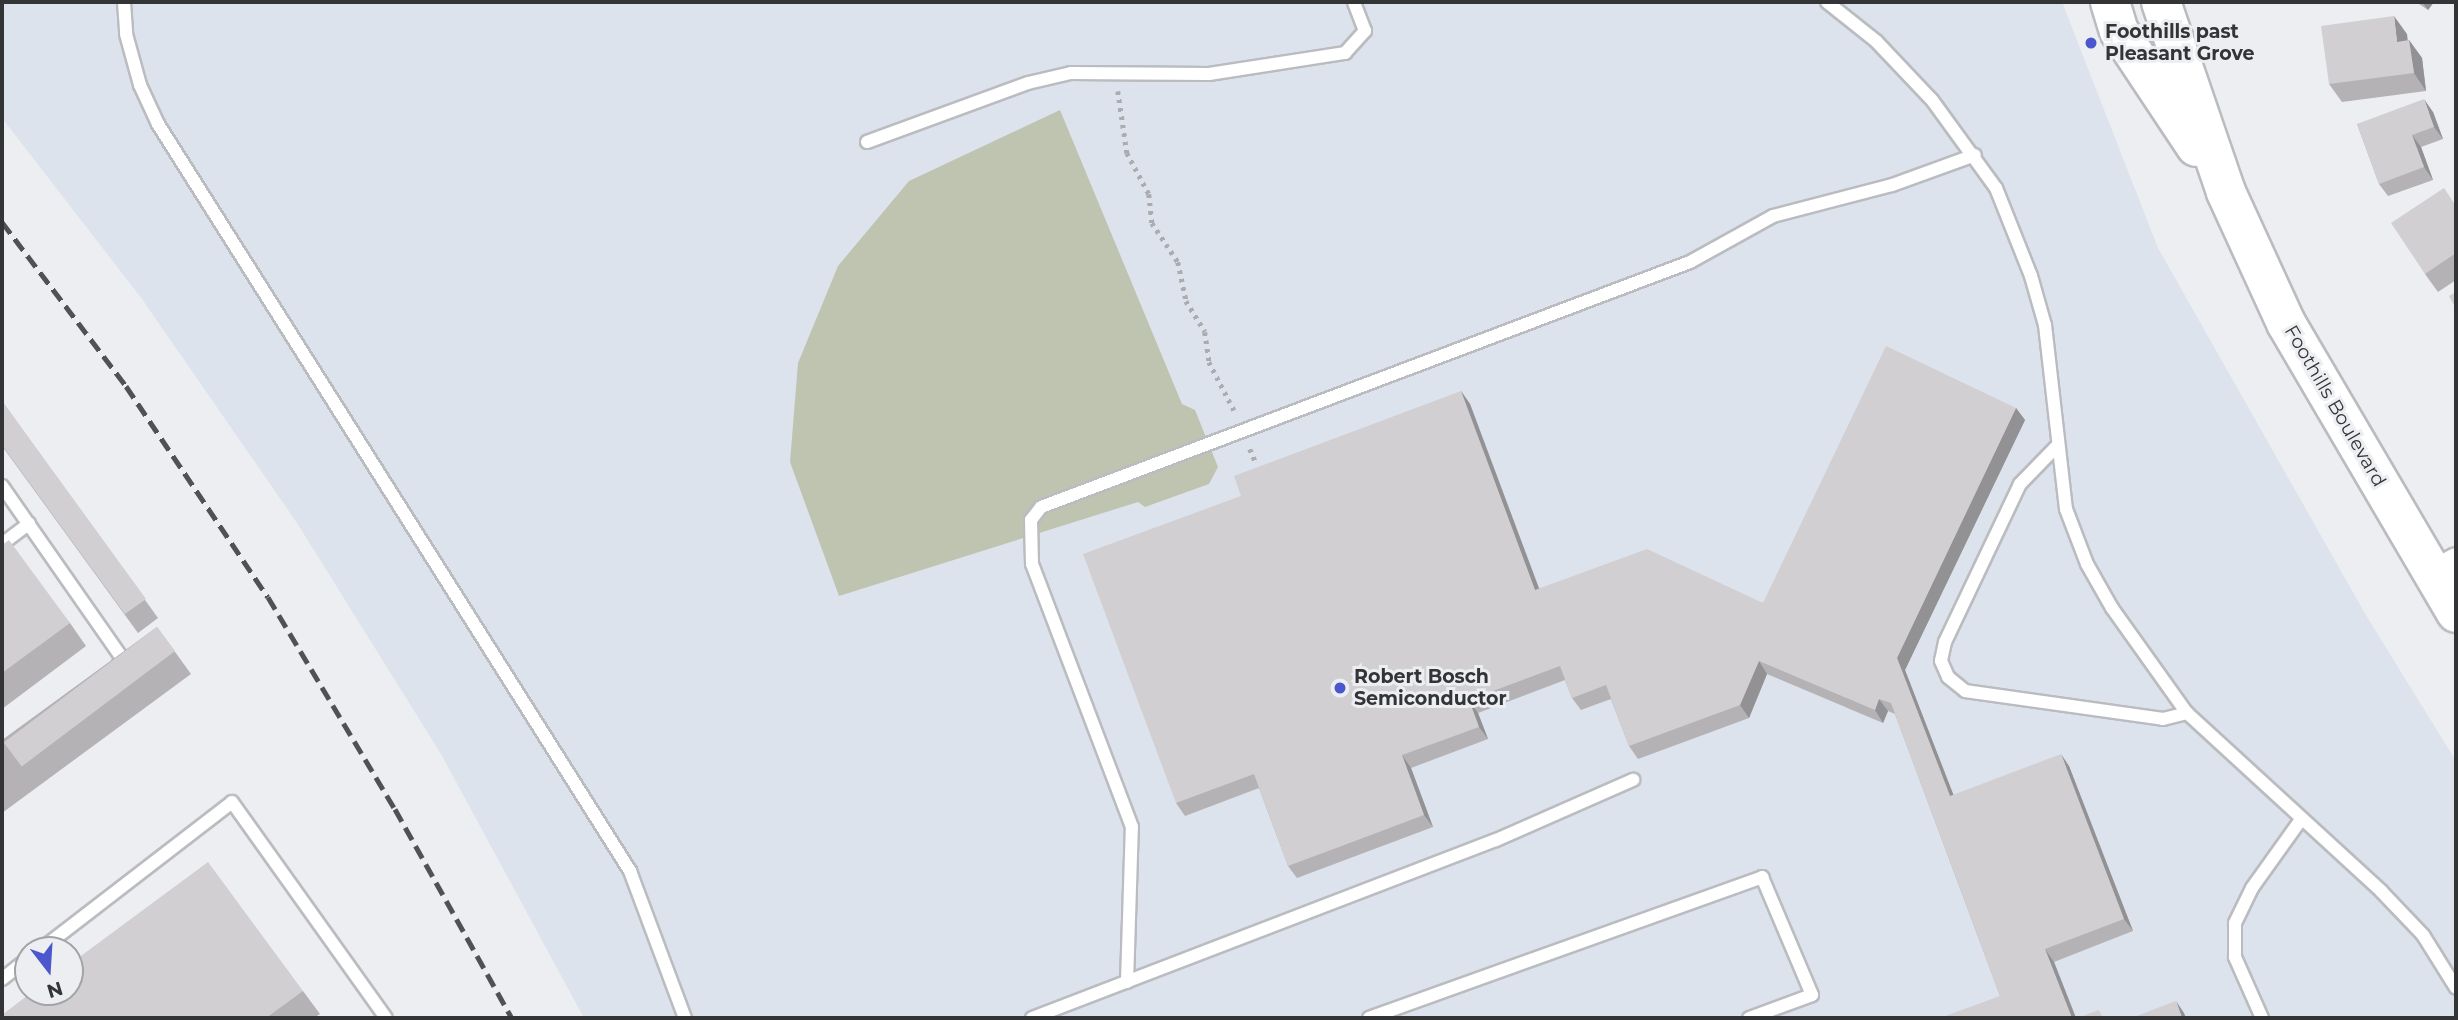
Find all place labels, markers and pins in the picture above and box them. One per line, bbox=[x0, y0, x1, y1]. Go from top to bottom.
place label: Foothills past Pleasant Grove bbox=[2105, 21, 2255, 65]
marker: Foothills past Pleasant Grove bbox=[2083, 35, 2099, 51]
place label: Robert Bosch Semiconductor bbox=[1354, 666, 1507, 710]
marker: Robert Bosch Semiconductor bbox=[1332, 680, 1348, 696]

